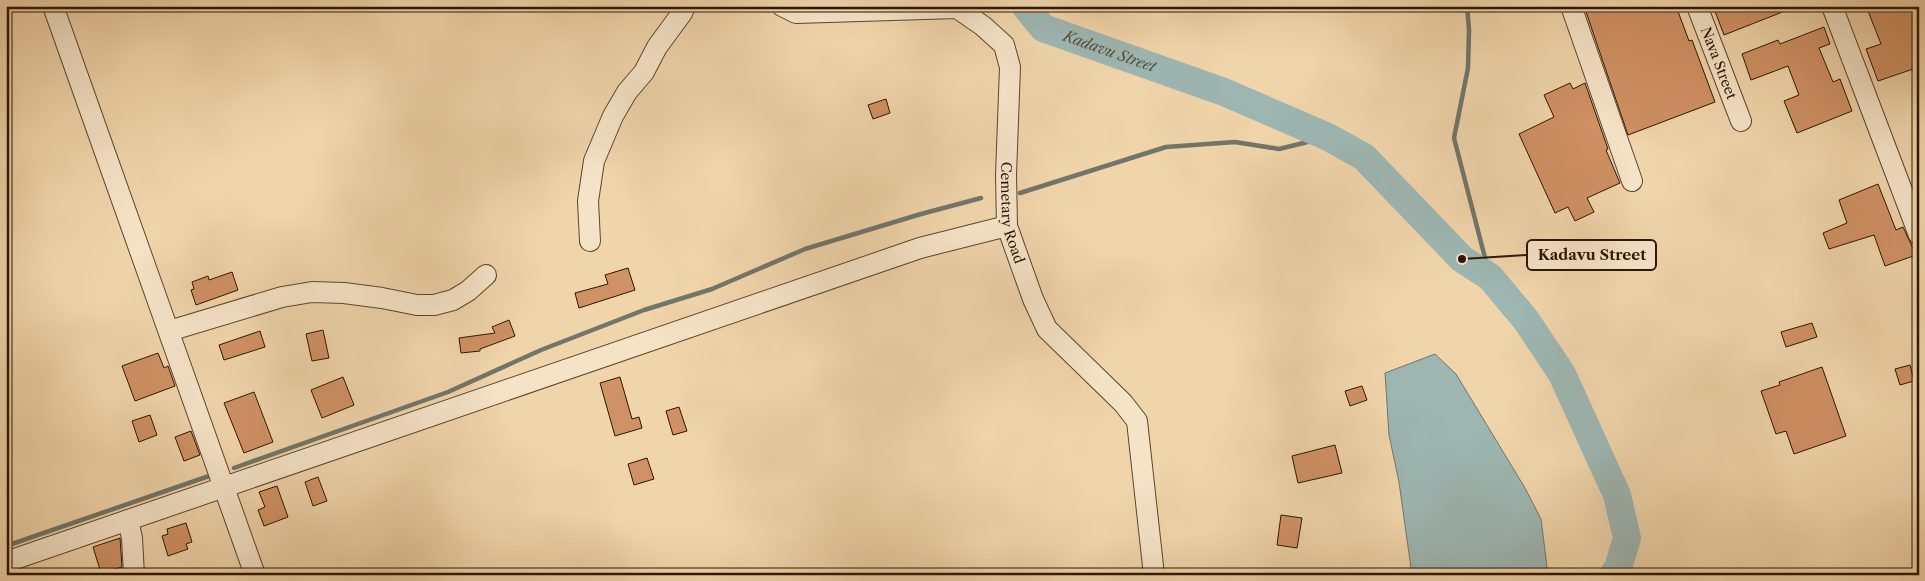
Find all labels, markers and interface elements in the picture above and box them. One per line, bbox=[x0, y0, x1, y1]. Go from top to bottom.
street label: Nava Street bbox=[1697, 24, 1741, 102]
water label: Kadavu Street bbox=[1060, 26, 1159, 76]
street label: Cemetary Road bbox=[997, 161, 1029, 266]
callout: Kadavu Street bbox=[1527, 240, 1656, 270]
text: Kadavu Street bbox=[1538, 245, 1646, 264]

